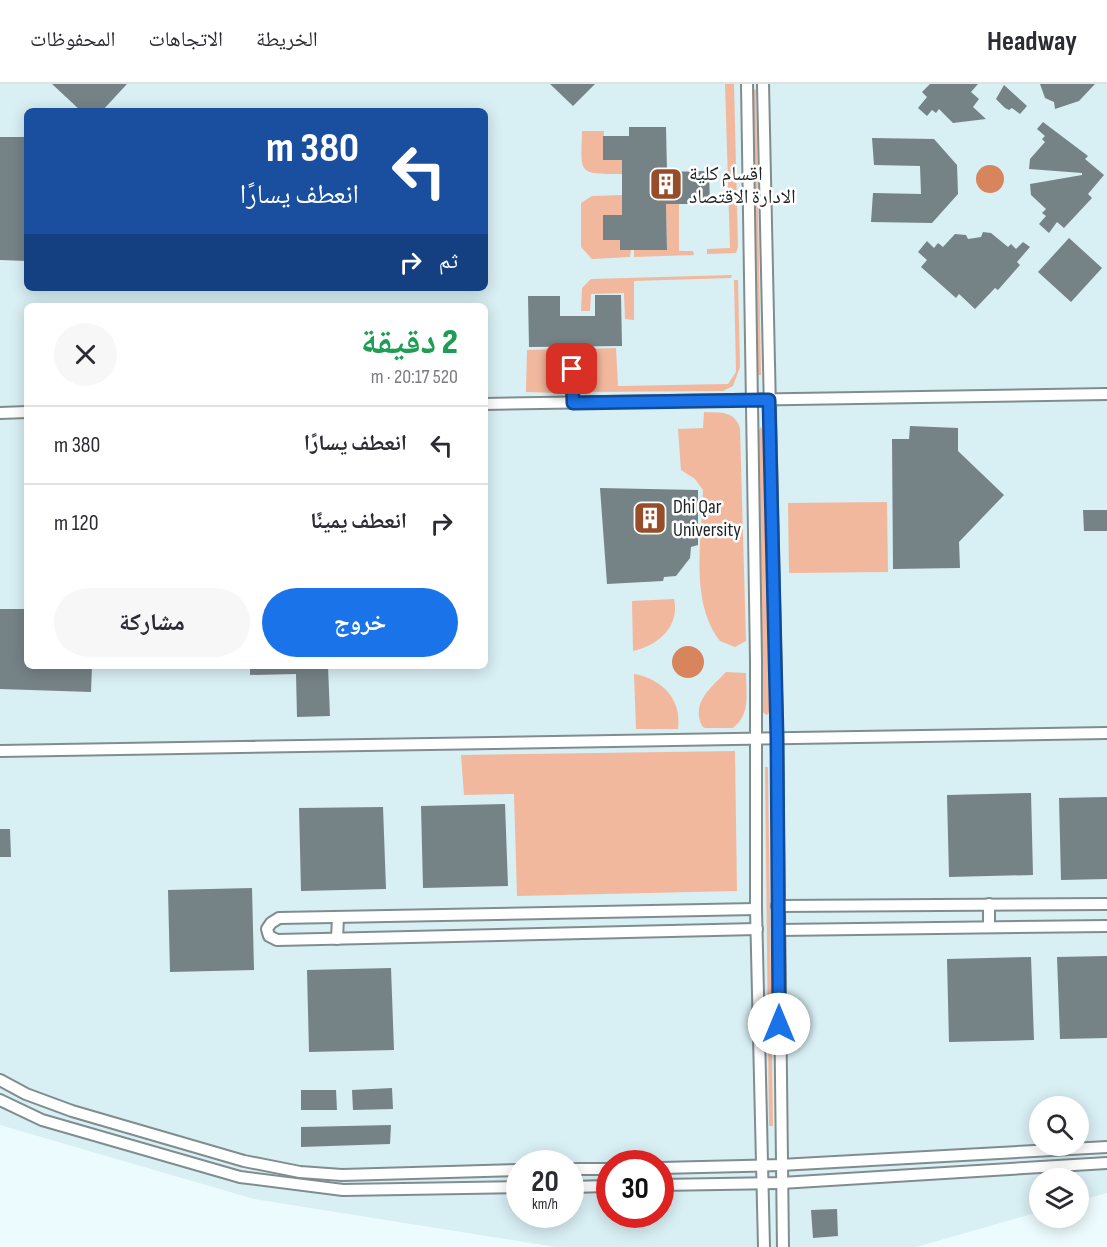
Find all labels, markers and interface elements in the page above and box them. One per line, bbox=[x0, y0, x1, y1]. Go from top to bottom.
text: Headway bbox=[987, 25, 1077, 58]
text: المحفوظات bbox=[30, 27, 115, 52]
text: الاتجاهات bbox=[148, 27, 223, 52]
text: الخريطة bbox=[256, 27, 318, 52]
text: 380 m bbox=[266, 123, 359, 174]
icon: left bbox=[380, 132, 458, 210]
place label: اقسام كلية الادارة الاقتصاد bbox=[689, 162, 796, 209]
building icon: اقسام كلية الادارة الاقتصاد bbox=[648, 166, 684, 202]
text: انعطف يسارًا bbox=[240, 179, 359, 211]
icon: right bbox=[394, 246, 427, 279]
text: ثم bbox=[439, 248, 458, 275]
text: 2 دقيقة bbox=[361, 321, 458, 364]
button: close bbox=[54, 323, 117, 386]
pin bbox=[546, 343, 597, 394]
icon: arrive bbox=[555, 352, 588, 385]
text: 520 m · 20:17 bbox=[371, 365, 458, 389]
icon: left bbox=[425, 429, 458, 462]
text: انعطف يسارًا bbox=[304, 430, 407, 457]
text: 380 m bbox=[54, 432, 100, 459]
place label: Dhi Qar University bbox=[673, 495, 741, 542]
building icon: Dhi Qar University bbox=[632, 500, 668, 536]
icon: right bbox=[425, 507, 458, 540]
text: انعطف يمينًا bbox=[310, 508, 407, 535]
text: 120 m bbox=[54, 510, 98, 537]
button: مشاركة bbox=[54, 588, 250, 657]
button: خروج bbox=[262, 588, 458, 657]
position arrow bbox=[747, 992, 811, 1056]
map controls bbox=[1029, 1096, 1089, 1228]
button: search bbox=[1029, 1096, 1089, 1156]
speed limit sign: 30 bbox=[596, 1150, 674, 1228]
text: 20 bbox=[531, 1164, 559, 1200]
button: layers bbox=[1029, 1168, 1089, 1228]
text: km/h bbox=[532, 1195, 558, 1214]

